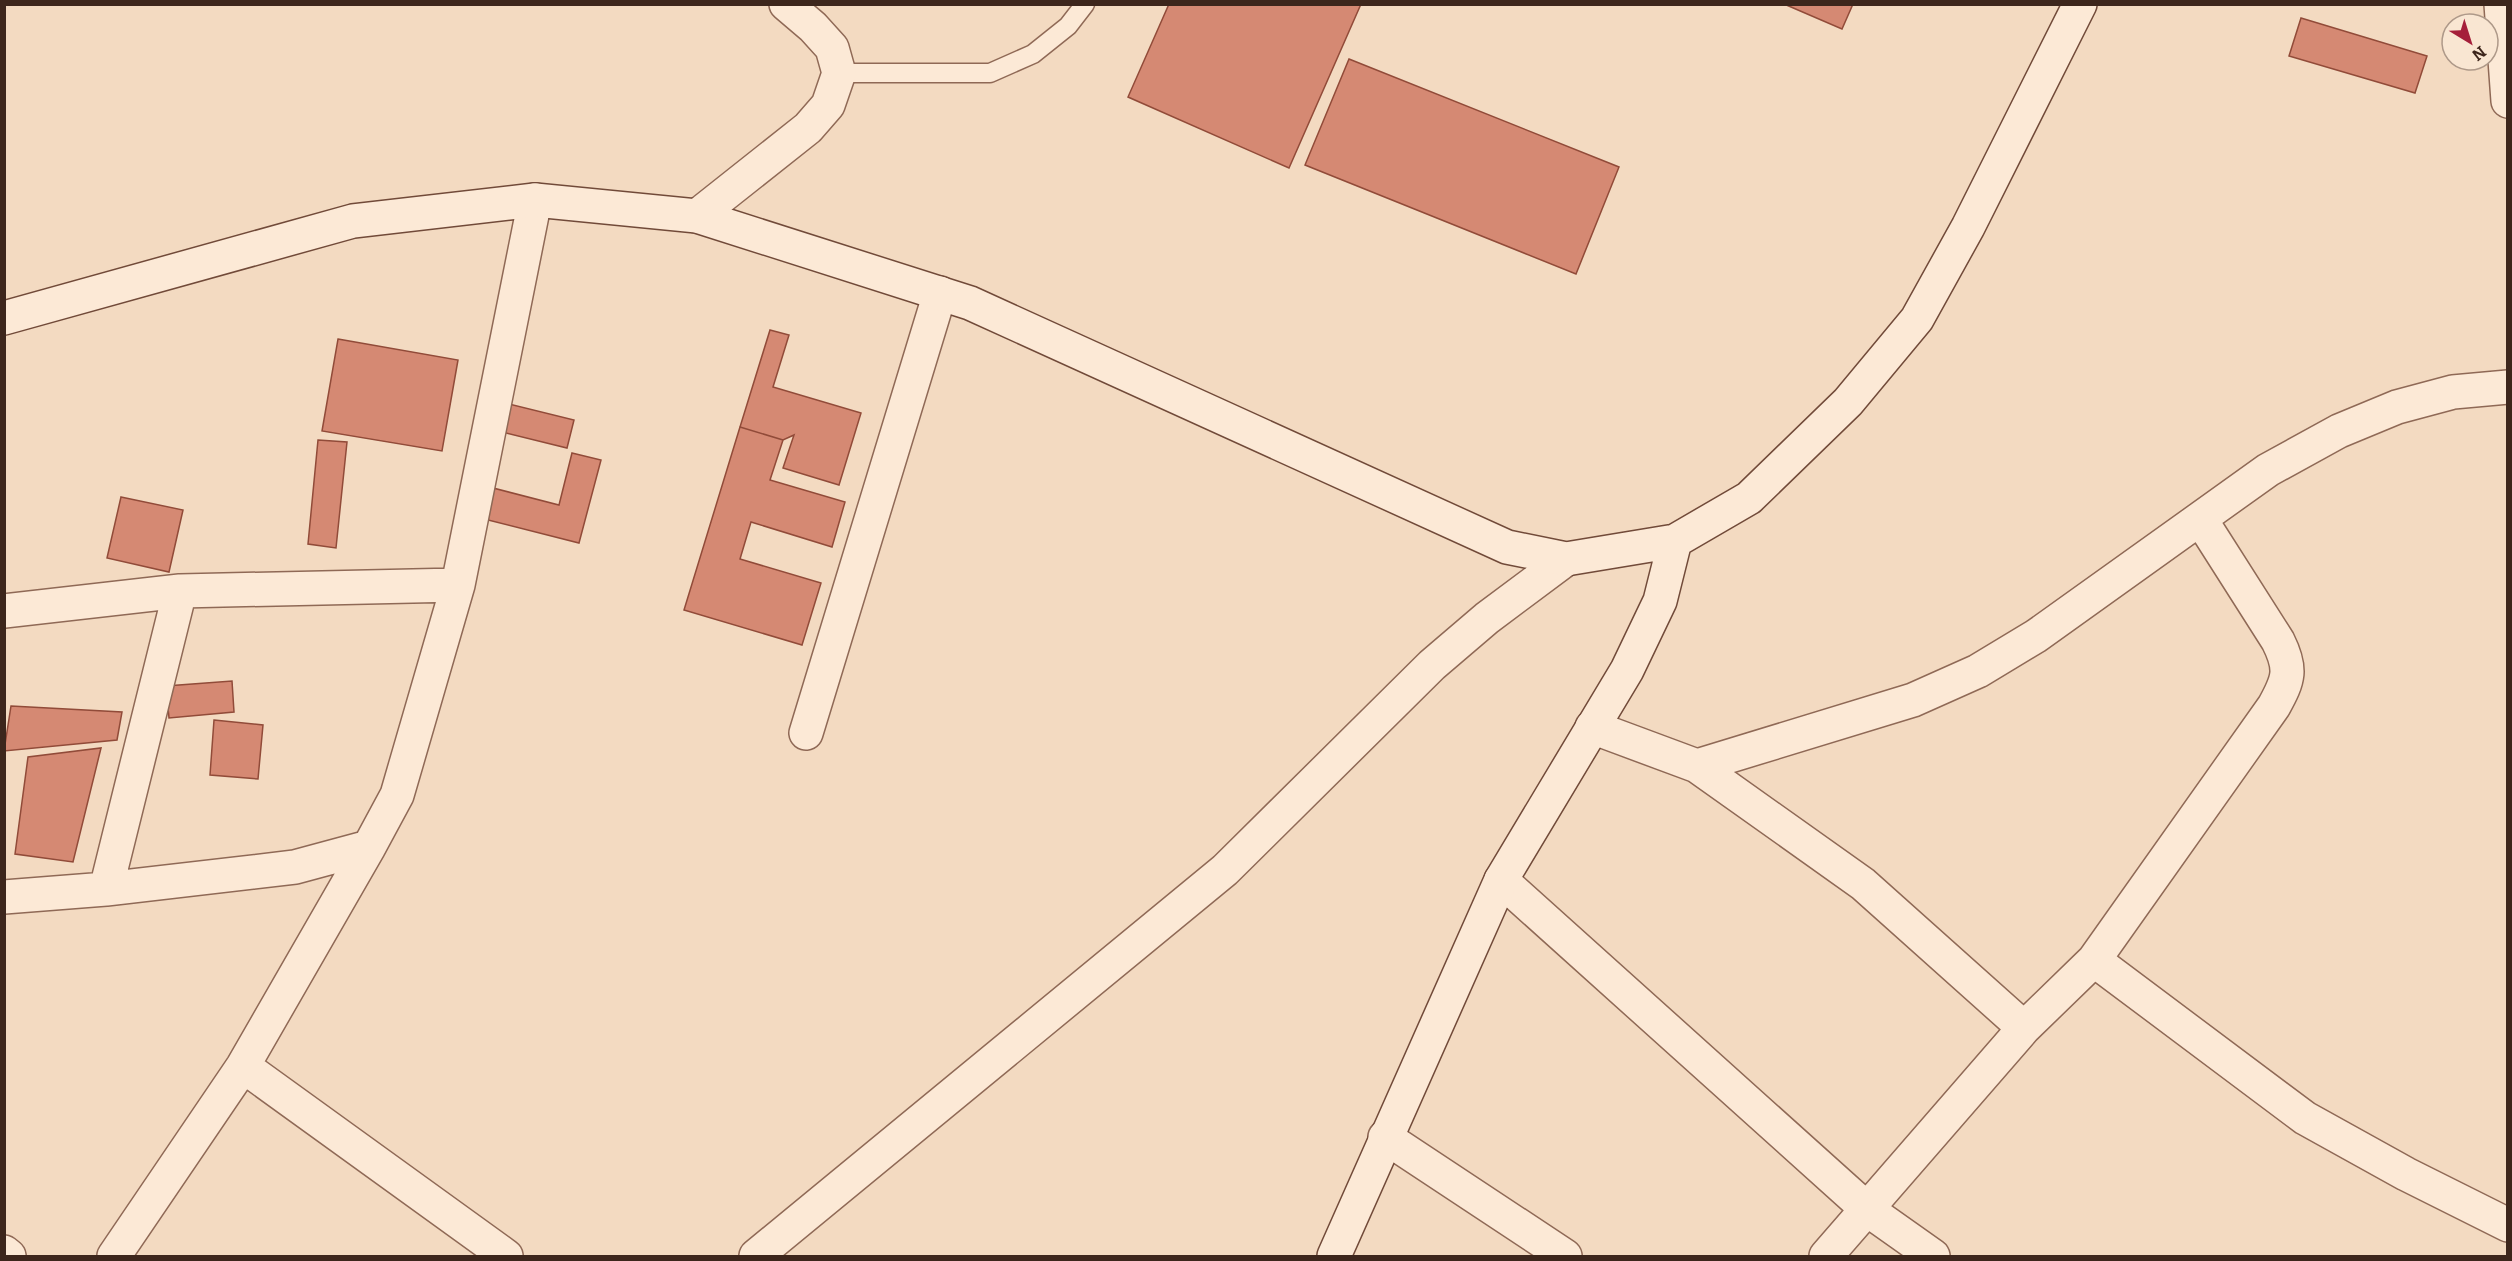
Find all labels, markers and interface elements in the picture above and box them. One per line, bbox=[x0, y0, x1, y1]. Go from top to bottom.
north arrow bbox=[2440, 12, 2500, 72]
text: N bbox=[2468, 42, 2490, 65]

